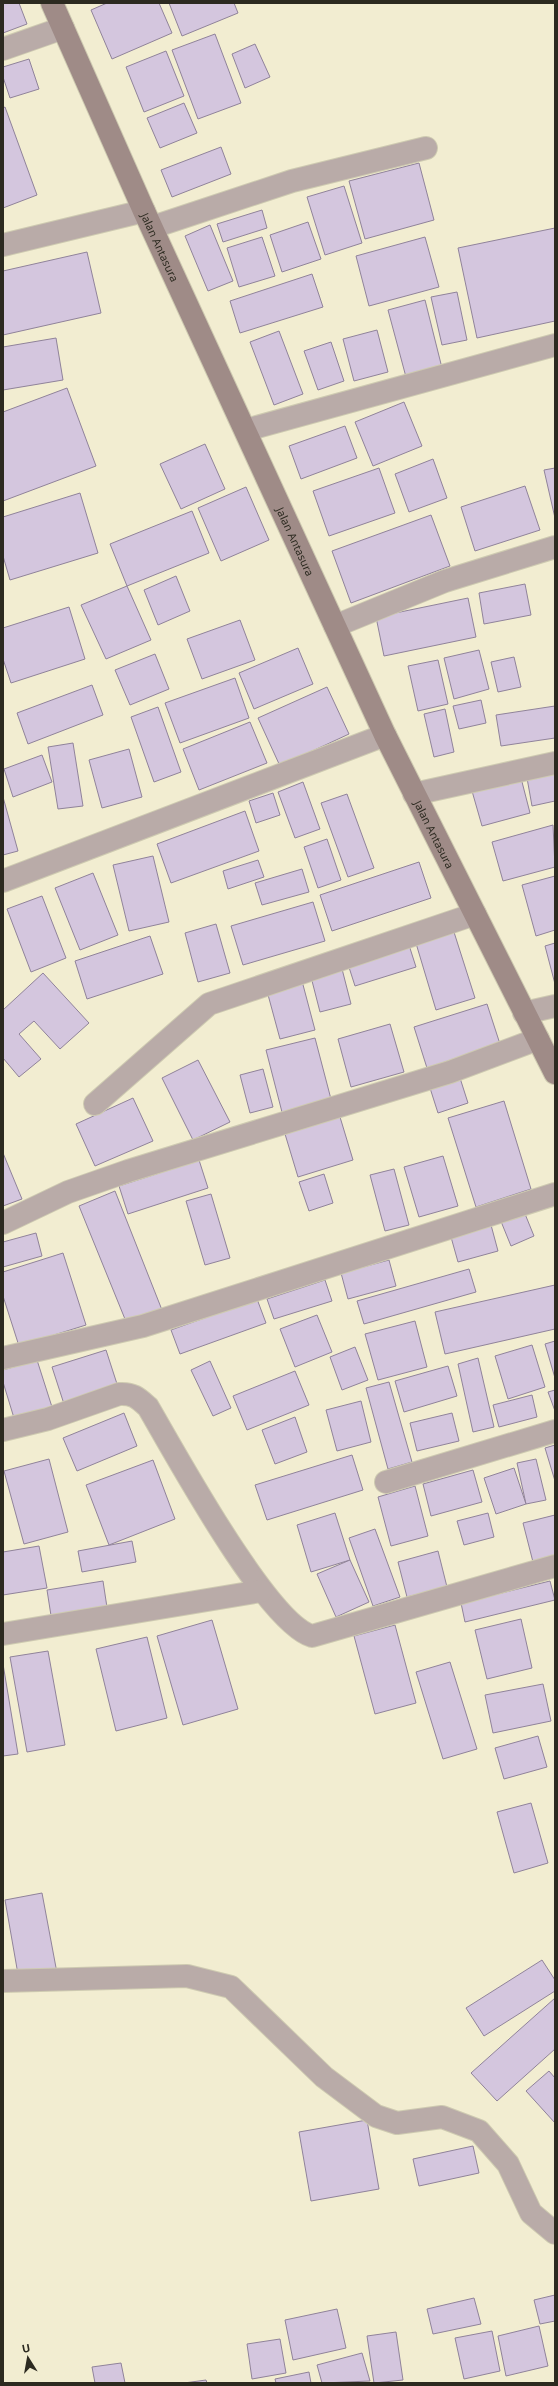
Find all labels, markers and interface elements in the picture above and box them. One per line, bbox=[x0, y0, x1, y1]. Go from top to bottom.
street label: Jalan Antasura bbox=[138, 209, 183, 284]
street label: Jalan Antasura bbox=[273, 503, 318, 578]
street label: Jalan Antasura bbox=[411, 796, 458, 871]
north arrow bbox=[8, 2338, 48, 2378]
text: U bbox=[20, 2340, 32, 2356]

